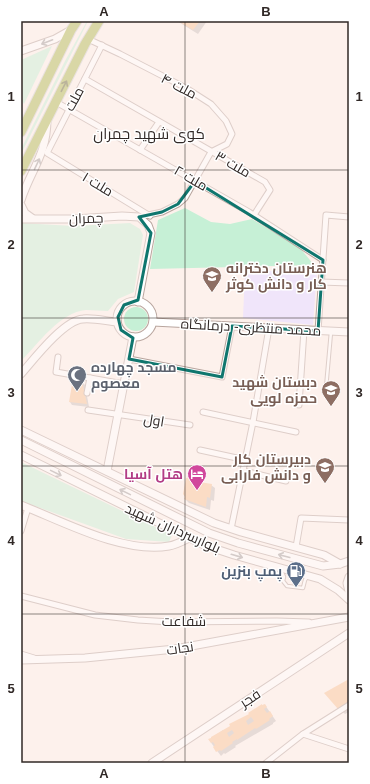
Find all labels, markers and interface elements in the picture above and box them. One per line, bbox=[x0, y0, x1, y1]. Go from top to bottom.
text: A bbox=[99, 4, 109, 19]
text: B bbox=[261, 4, 271, 19]
one-way arrow bbox=[41, 39, 53, 47]
street label: ملت ۴ bbox=[159, 70, 199, 102]
one-way arrow bbox=[61, 80, 68, 92]
street label: ملت bbox=[61, 84, 87, 114]
text: 1 bbox=[7, 89, 15, 104]
text: 1 bbox=[355, 89, 363, 104]
district label: کوی شهید چمران bbox=[93, 125, 205, 144]
street label: ملت ۳ bbox=[213, 148, 253, 180]
one-way arrow bbox=[34, 159, 41, 171]
street label: ملت ۲ bbox=[171, 162, 211, 194]
street label: ملت ۱ bbox=[80, 169, 116, 199]
street label: چمران bbox=[68, 209, 104, 229]
text: 2 bbox=[7, 237, 15, 252]
text: 2 bbox=[355, 237, 363, 252]
place label: هنرستان دخترانه کار و دانش کوثر bbox=[225, 260, 327, 293]
school or university icon: هنرستان دخترانه کار و دانش کوثر bbox=[201, 265, 223, 293]
street label: محمد منتظری- درمانگاه bbox=[180, 315, 322, 339]
place label: مسجد چهارده معصوم bbox=[91, 359, 176, 393]
mosque icon: مسجد چهارده معصوم bbox=[66, 364, 88, 392]
place label: دبستان شهید حمزه لویی bbox=[232, 374, 317, 407]
school or university icon: دبستان شهید حمزه لویی bbox=[320, 379, 342, 407]
text: 3 bbox=[7, 385, 15, 400]
text: 3 bbox=[355, 385, 363, 400]
street label: اول bbox=[142, 410, 165, 431]
place label: دبیرستان کار و دانش فارابی bbox=[221, 451, 311, 484]
school or university icon: دبیرستان کار و دانش فارابی bbox=[314, 456, 336, 484]
hotel icon: هتل آسیا bbox=[186, 463, 208, 491]
place label: هتل آسیا bbox=[124, 466, 183, 483]
one-way arrow bbox=[50, 470, 62, 477]
one-way arrow bbox=[119, 488, 131, 495]
street label: بلوارسرداران شهید bbox=[123, 500, 223, 556]
text: 4 bbox=[7, 533, 15, 548]
text: 4 bbox=[355, 533, 363, 548]
one-way arrow bbox=[278, 551, 291, 559]
one-way arrow bbox=[231, 553, 244, 560]
fuel station icon: پمپ بنزین bbox=[285, 560, 307, 588]
place label: پمپ بنزین bbox=[221, 563, 282, 582]
street label: شفاعت bbox=[162, 613, 206, 629]
street label: نجات bbox=[165, 638, 195, 658]
text: 5 bbox=[7, 681, 15, 696]
text: 5 bbox=[355, 681, 363, 696]
street label: فجر bbox=[236, 686, 263, 711]
text: A bbox=[99, 766, 109, 781]
text: B bbox=[261, 766, 271, 781]

